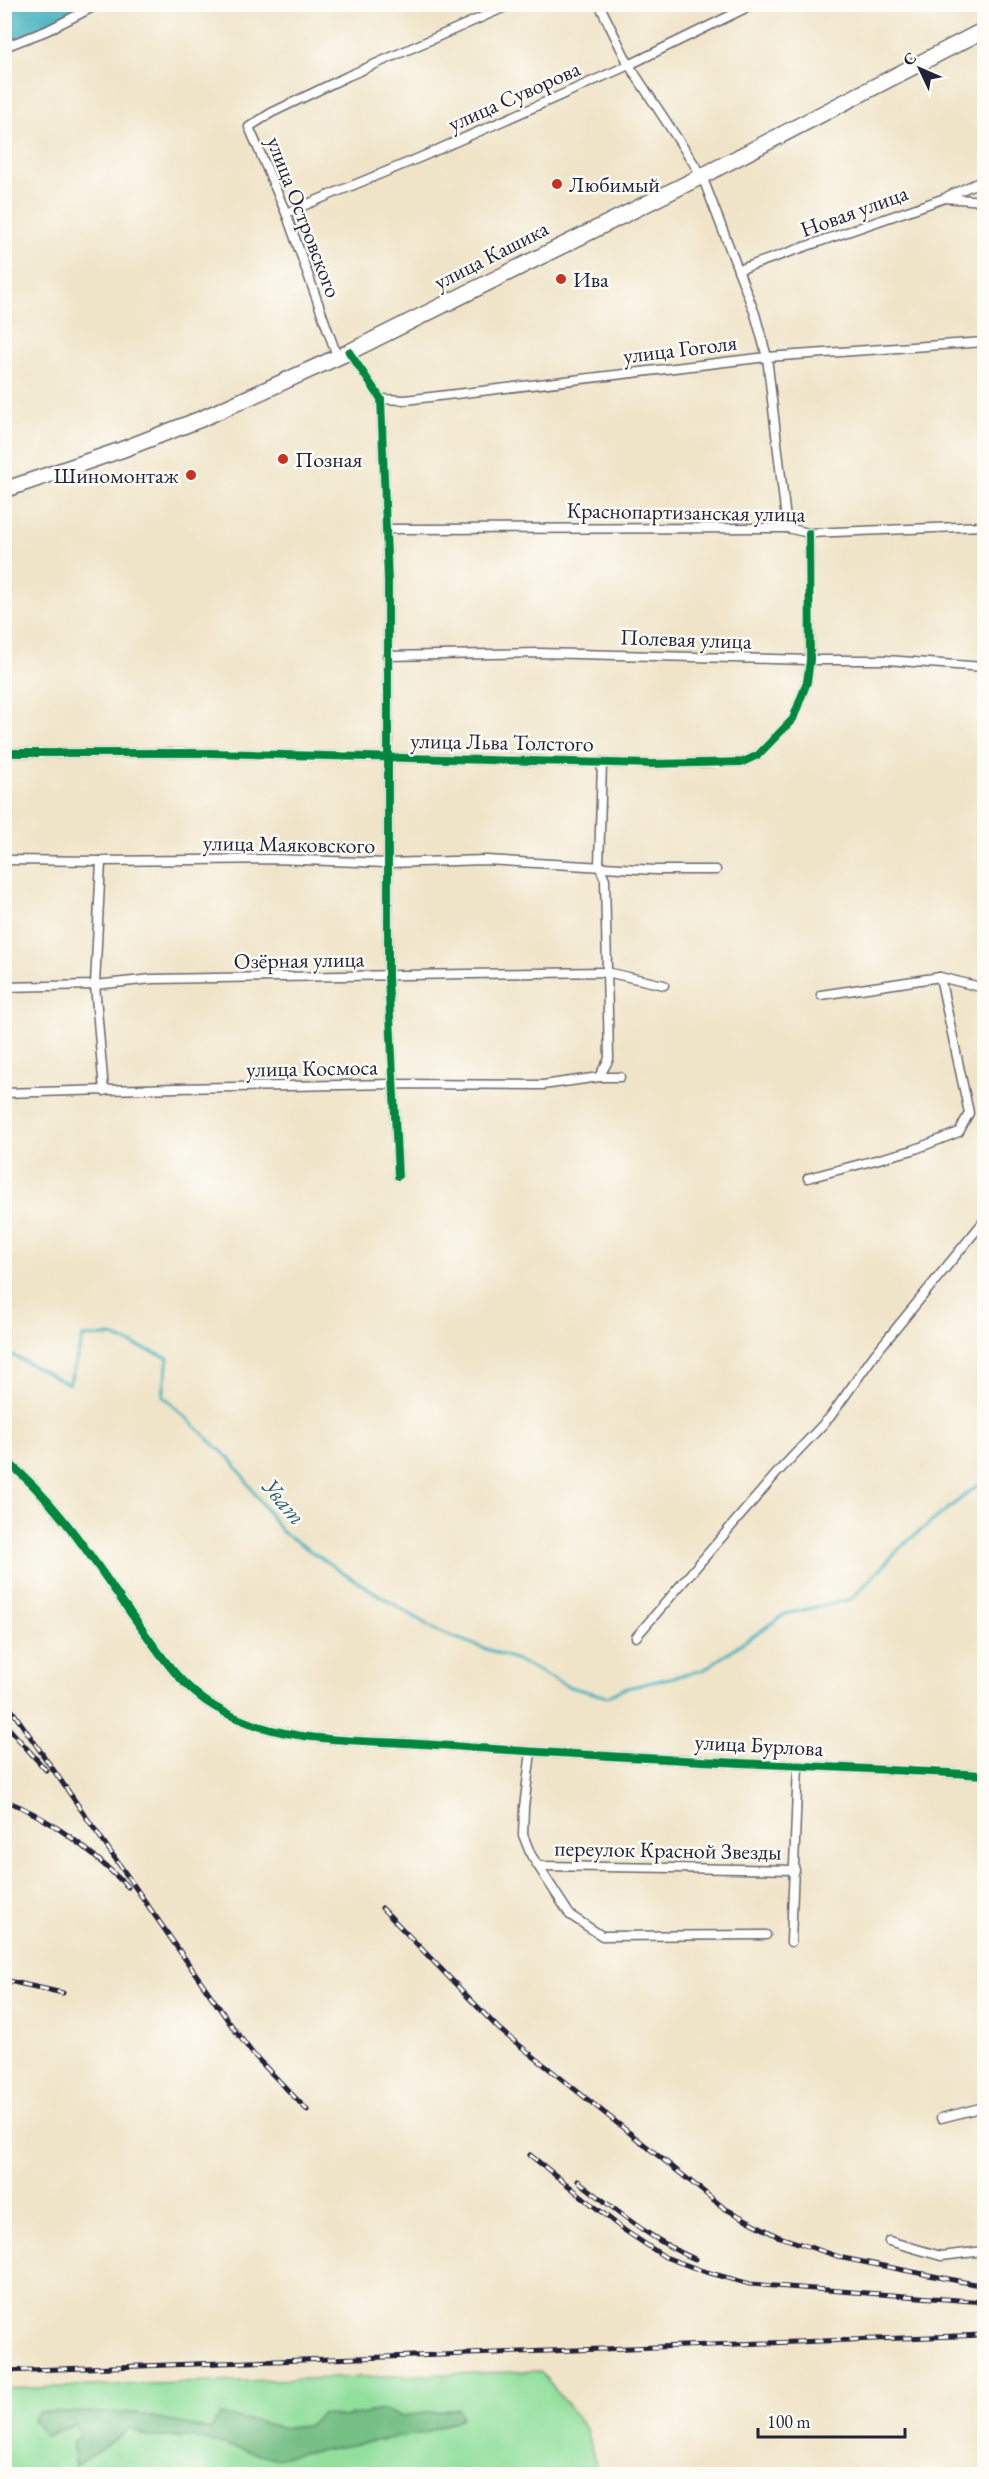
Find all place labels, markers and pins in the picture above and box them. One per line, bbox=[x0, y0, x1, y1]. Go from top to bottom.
place label: Любимый bbox=[569, 170, 660, 199]
marker: Любимый bbox=[550, 177, 564, 191]
place label: Ива bbox=[573, 265, 609, 294]
marker: Ива bbox=[554, 272, 568, 286]
place label: Позная bbox=[295, 445, 362, 474]
marker: Позная bbox=[276, 452, 290, 466]
place label: Шиномонтаж bbox=[54, 461, 180, 490]
marker: Шиномонтаж bbox=[184, 468, 198, 482]

